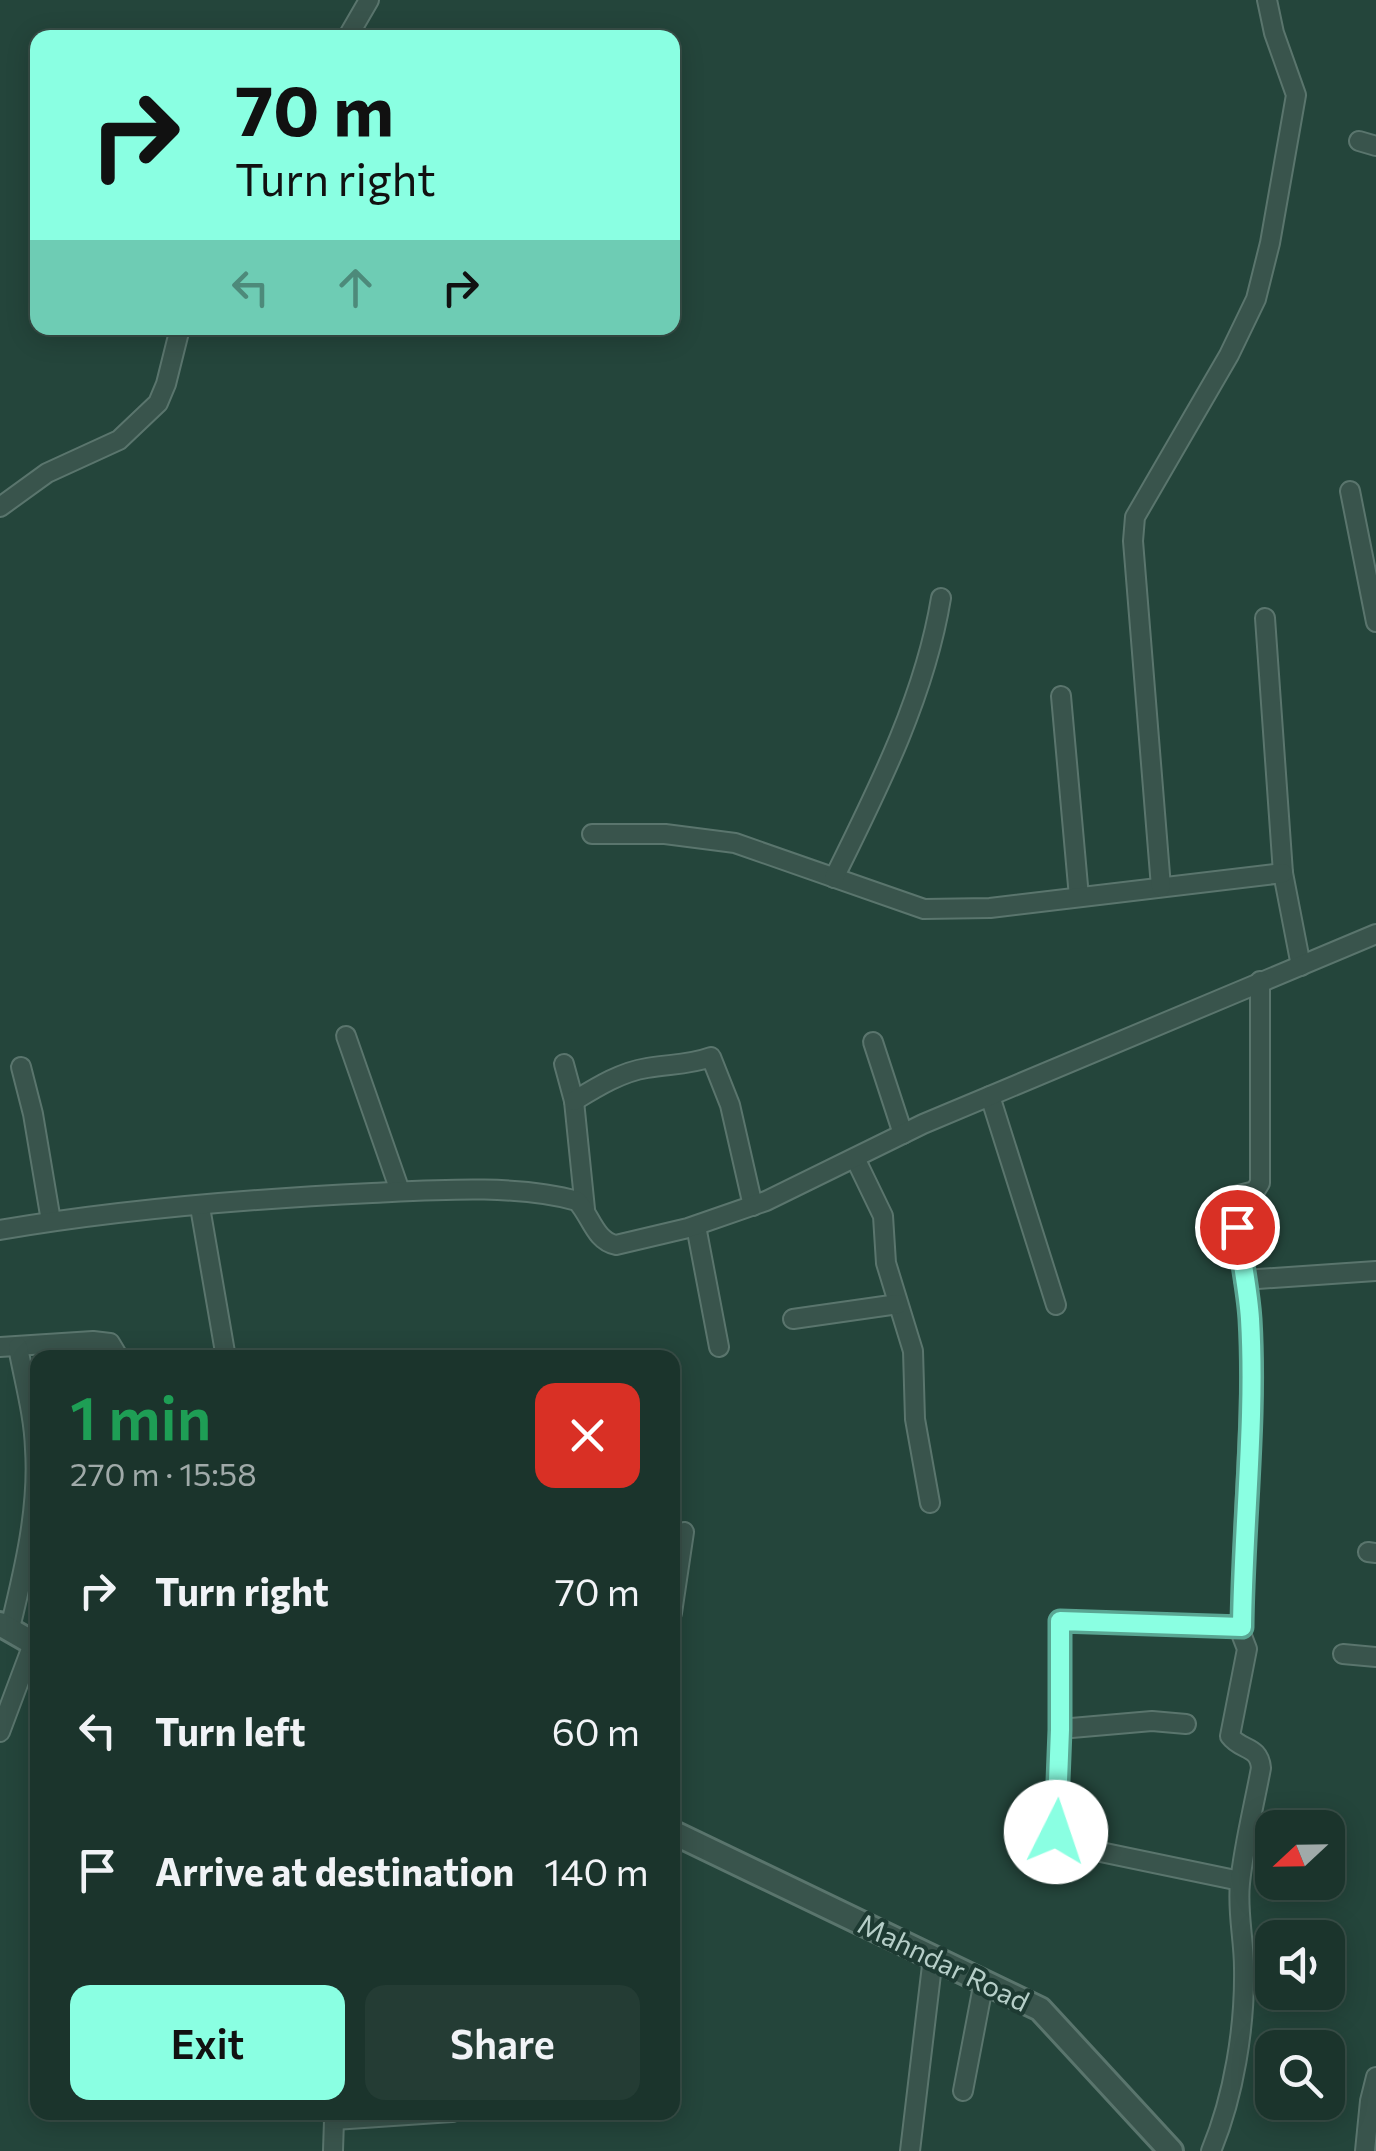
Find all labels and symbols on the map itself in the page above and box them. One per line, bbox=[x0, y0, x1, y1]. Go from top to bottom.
pin bbox=[1195, 1185, 1280, 1270]
position arrow bbox=[1004, 1780, 1108, 1884]
north arrow bbox=[1255, 1810, 1345, 1900]
street label: Mahndar Road bbox=[853, 1906, 1035, 2018]

